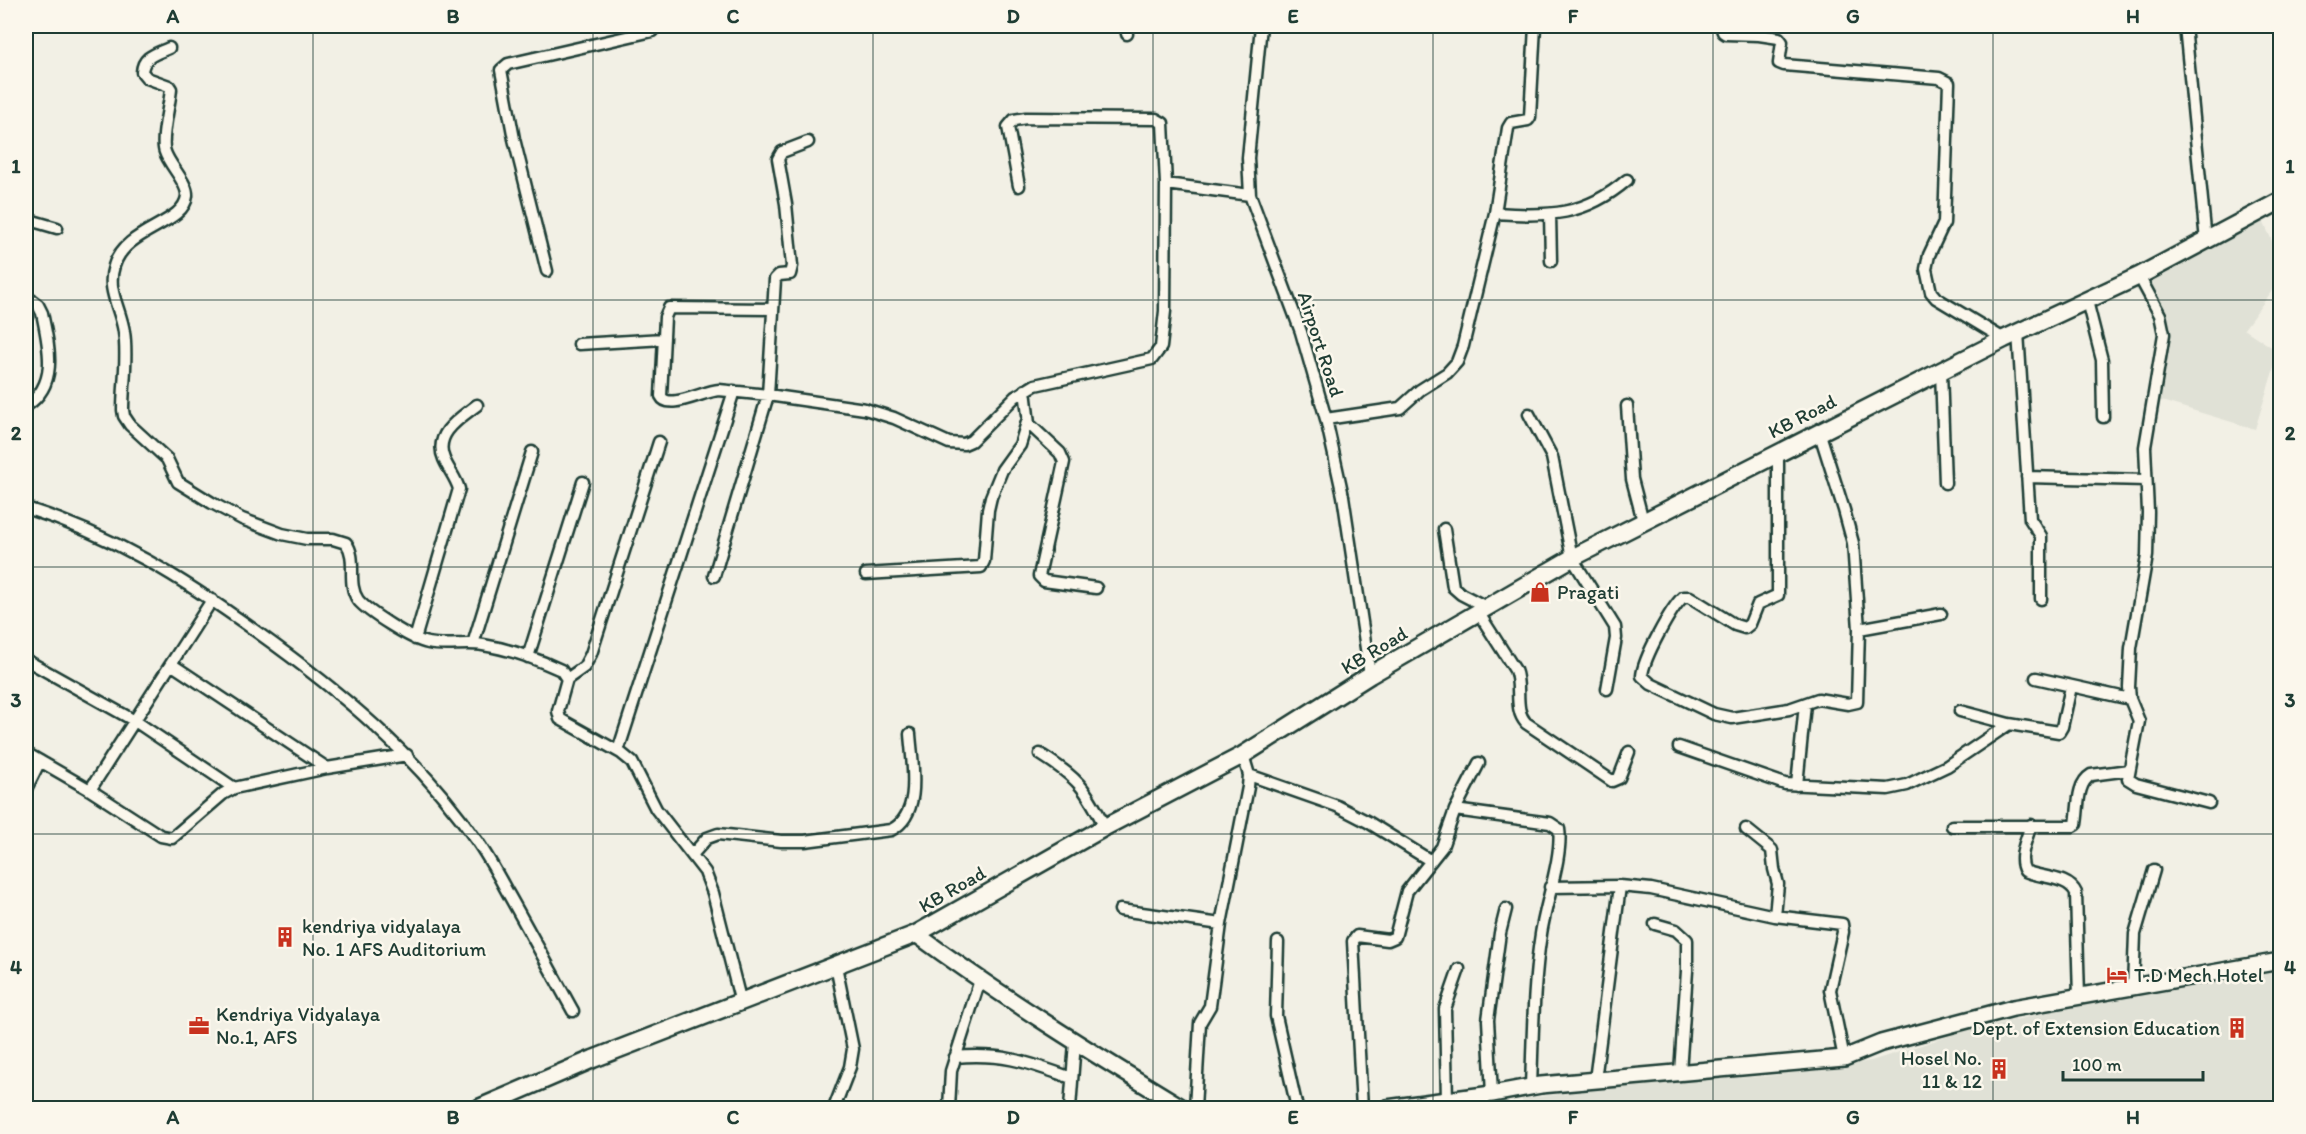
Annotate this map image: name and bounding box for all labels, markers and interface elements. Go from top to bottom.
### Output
text: A [166,4,180,28]
text: B [447,4,460,28]
text: C [727,4,740,28]
text: D [1006,4,1020,28]
text: E [1287,4,1299,28]
text: F [1568,4,1579,28]
text: G [1846,4,1860,28]
text: H [2126,4,2140,28]
text: 1 [11,154,21,178]
text: 1 [2285,154,2295,178]
street label: Airport Road [1293,288,1349,400]
street label: KB Road [1764,389,1840,443]
text: 2 [11,421,22,445]
text: 2 [2285,421,2296,445]
shop icon: Pragati [1528,580,1552,604]
place label: Pragati [1557,580,1619,604]
street label: KB Road [1336,621,1412,679]
text: 3 [11,688,22,712]
text: 3 [2285,688,2296,712]
street label: KB Road [914,860,990,918]
place label: kendriya vidyalaya No. 1 AFS Auditorium [302,914,486,961]
building icon: kendriya vidyalaya No. 1 AFS Auditorium [273,925,297,949]
text: 4 [10,955,22,979]
text: 4 [2284,955,2296,979]
hotel icon: T.D Mech Hotel [2105,963,2129,987]
place label: T.D Mech Hotel [2134,963,2264,987]
place label: Kendriya Vidyalaya No.1, AFS [216,1002,381,1049]
office icon: Kendriya Vidyalaya No.1, AFS [187,1014,211,1038]
place label: Dept. of Extension Education [1972,1016,2220,1040]
building icon: Dept. of Extension Education [2225,1016,2249,1040]
scale bar [2063,1044,2202,1082]
place label: Hosel No. 11 & 12 [1901,1046,1982,1093]
text: 100 m [2072,1054,2122,1076]
building icon: Hosel No. 11 & 12 [1987,1057,2011,1081]
text: A [166,1105,180,1129]
text: B [447,1105,460,1129]
text: C [727,1105,740,1129]
text: D [1006,1105,1020,1129]
text: E [1287,1105,1299,1129]
text: F [1568,1105,1579,1129]
text: G [1846,1105,1860,1129]
text: H [2126,1105,2140,1129]

